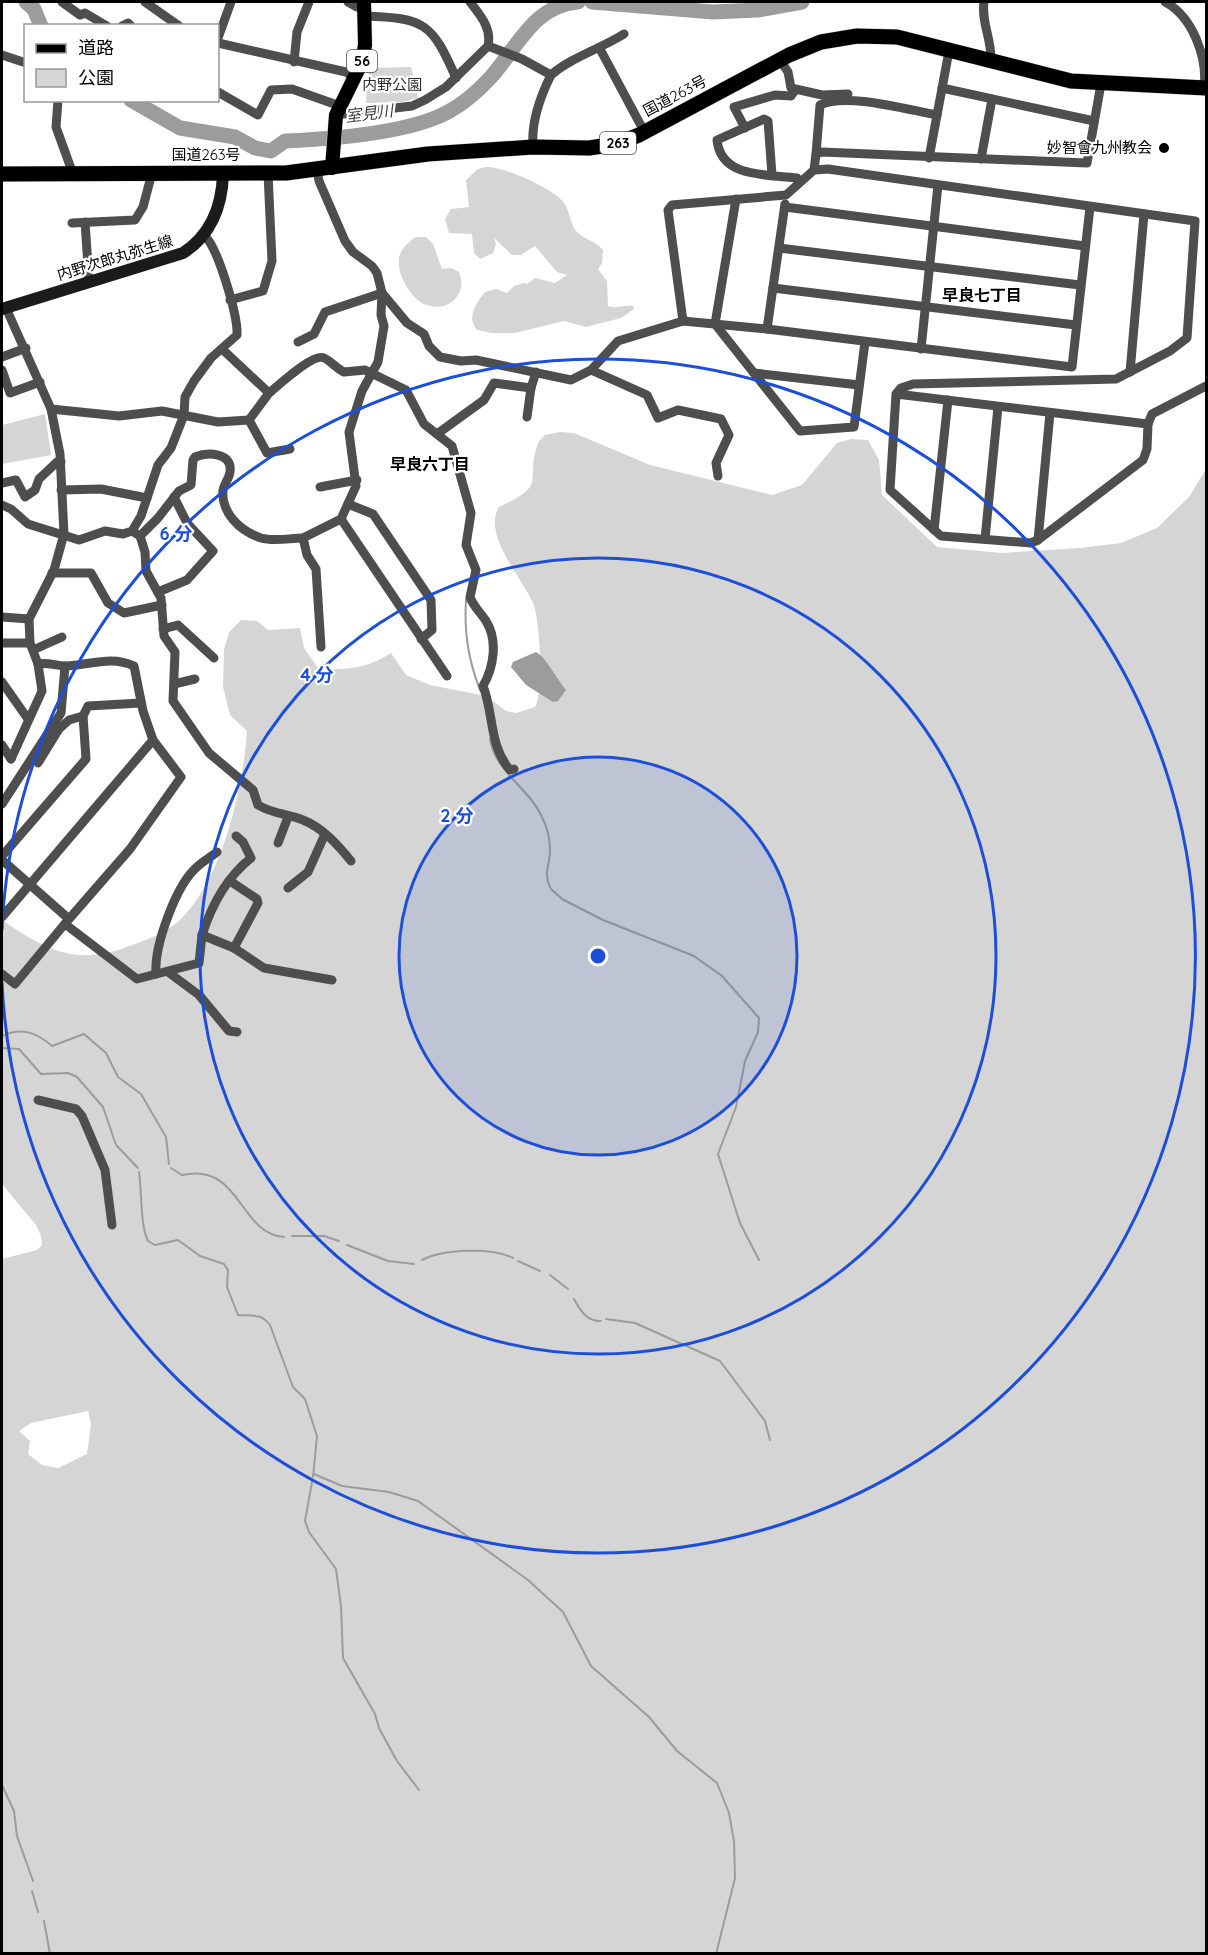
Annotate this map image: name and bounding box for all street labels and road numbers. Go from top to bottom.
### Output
road number: 56 [347,50,377,72]
street label: 国道263号 [640,71,710,120]
road number: 263 [600,132,636,154]
street label: 国道263号 [171,145,241,164]
street label: 内野次郎丸弥生線 [55,231,175,284]

